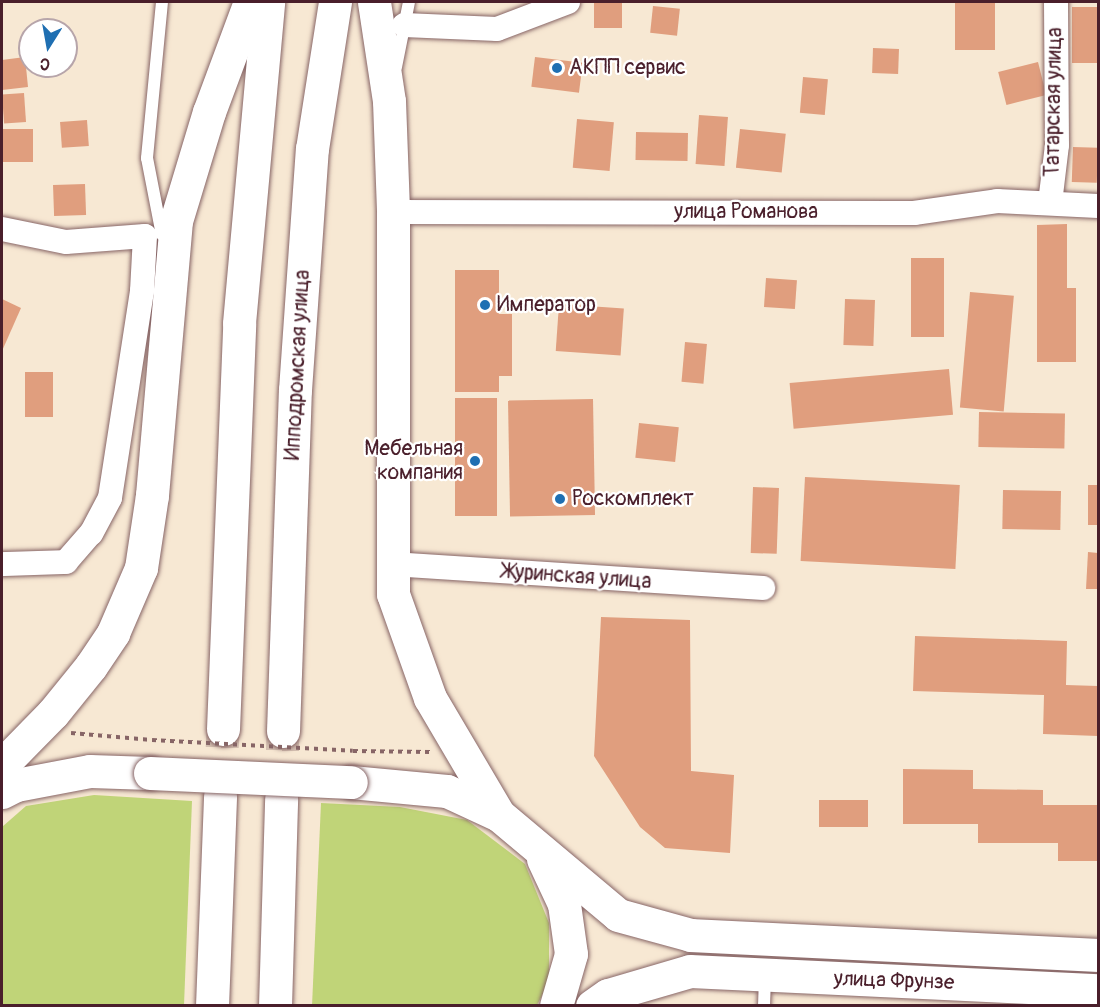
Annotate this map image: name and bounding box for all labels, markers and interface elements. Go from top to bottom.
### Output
north arrow [18,18,78,78]
street label: Татарская улица [1040,27,1068,177]
text: С [38,53,52,74]
place label: АКПП сервис [569,55,686,81]
marker: АКПП сервис [550,61,564,75]
street label: улица Романова [674,199,818,225]
street label: Ипподромская улица [280,269,316,461]
place label: Император [497,292,596,318]
marker: Император [478,298,492,312]
place label: Мебельная компания [364,436,463,486]
marker: Мебельная компания [468,454,482,468]
place label: Роскомплект [572,486,694,512]
marker: Роскомплект [553,492,567,506]
street label: Журинская улица [502,559,652,595]
street label: улица Фрунзе [833,966,955,996]

